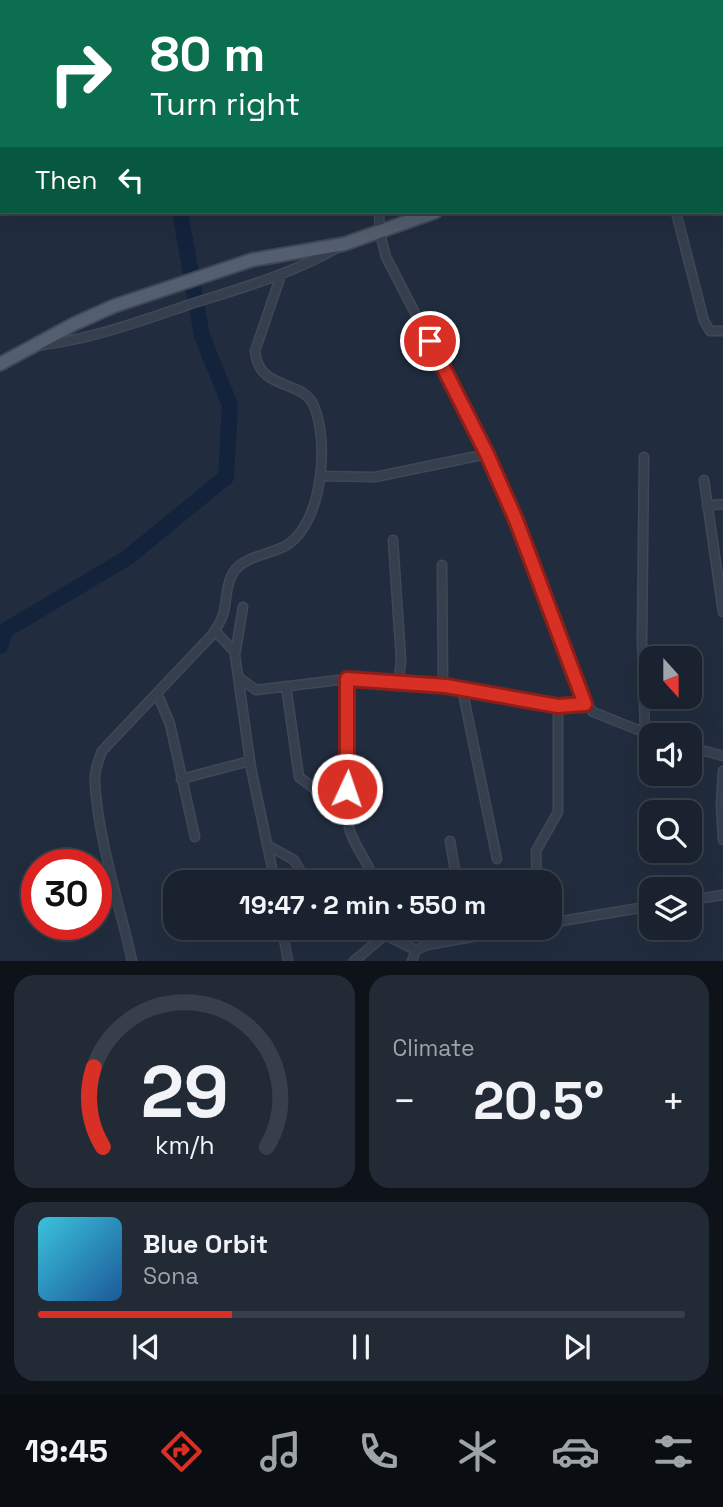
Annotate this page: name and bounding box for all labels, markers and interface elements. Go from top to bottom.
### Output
text: 80 m [150,23,265,85]
icon: right [35,28,126,119]
text: Turn right [150,84,300,124]
icon: left [112,161,150,199]
text: Then [35,163,98,197]
pin [400,311,460,371]
icon: arrive [411,322,449,360]
north arrow [639,646,702,709]
map controls [639,646,702,940]
button: sound [639,723,702,786]
position arrow [310,752,384,826]
button: search [639,800,702,863]
speed limit sign: 30 [21,849,112,940]
button: layers [639,877,702,940]
text: 19:47 · 2 min · 550 m [239,888,486,922]
text: Climate [393,1033,475,1063]
text: 29 [140,1046,228,1139]
text: 20.5° [473,1068,604,1134]
text: − [393,1077,416,1125]
text: + [661,1077,685,1125]
text: km/h [154,1129,214,1161]
text: Blue Orbit [143,1227,268,1261]
text: Sona [143,1261,199,1291]
icon: previous [127,1328,165,1366]
icon: pause [342,1328,380,1366]
icon: next [558,1328,596,1366]
icon: directions [157,1427,206,1476]
icon: music [256,1427,305,1476]
icon: phone [354,1427,403,1476]
icon: climate [453,1427,502,1476]
icon: car [551,1427,600,1476]
icon: filters [649,1427,698,1476]
text: 19:45 [25,1431,108,1471]

